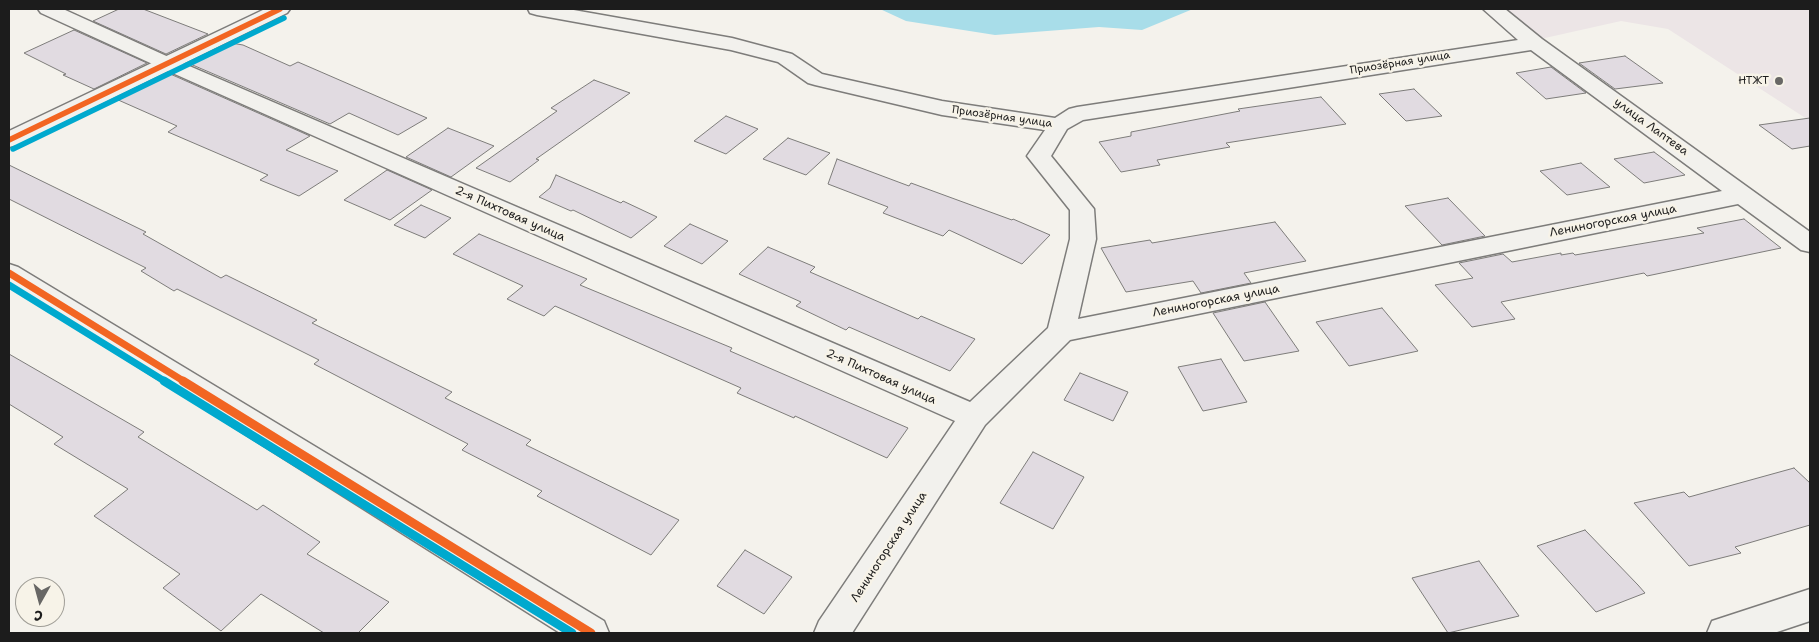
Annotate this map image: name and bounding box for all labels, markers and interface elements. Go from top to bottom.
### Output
street label: Приозёрная улица [1349,49,1451,77]
place label: НТЖТ [1738,74,1769,88]
marker: НТЖТ [1773,75,1785,87]
street label: улица Лаптева [1611,95,1691,159]
street label: Приозёрная улица [951,103,1053,131]
street label: 2-я Пихтовая улица [453,183,567,245]
street label: Лениногорская улица [1548,202,1678,240]
street label: Лениногорская улица [1151,282,1281,320]
street label: 2-я Пихтовая улица [824,346,938,408]
street label: Лениногорская улица [848,489,930,605]
north arrow [15,577,65,627]
text: С [33,606,44,625]

